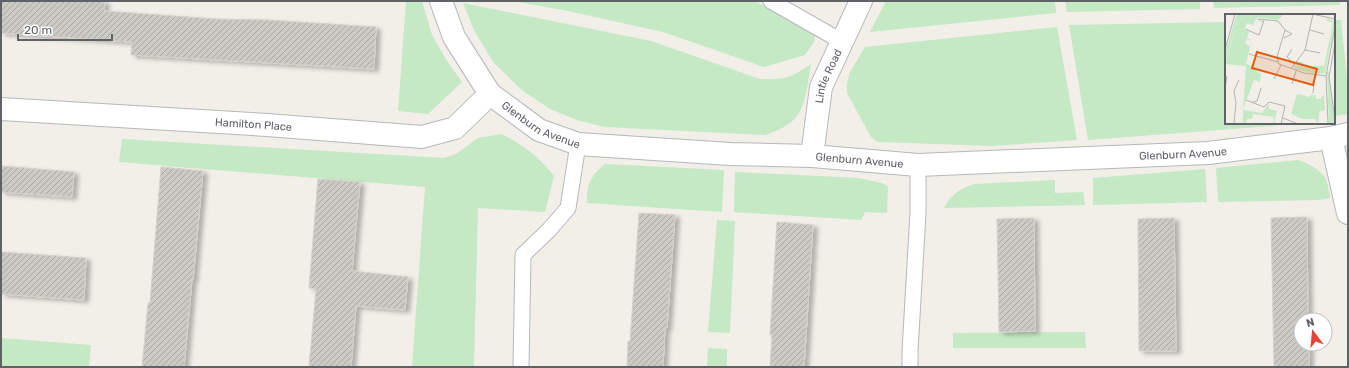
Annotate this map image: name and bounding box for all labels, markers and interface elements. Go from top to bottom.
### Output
inset map [1225,14,1335,124]
scale bar [18,16,112,42]
text: 20 m [24,23,52,37]
street label: Lintie Road [812,47,844,104]
street label: Glenburn Avenue [499,98,582,151]
street label: Hamilton Place [215,115,293,133]
street label: Glenburn Avenue [1139,144,1228,162]
street label: Glenburn Avenue [815,150,904,170]
north arrow [1293,312,1333,352]
text: N [1305,316,1316,330]

